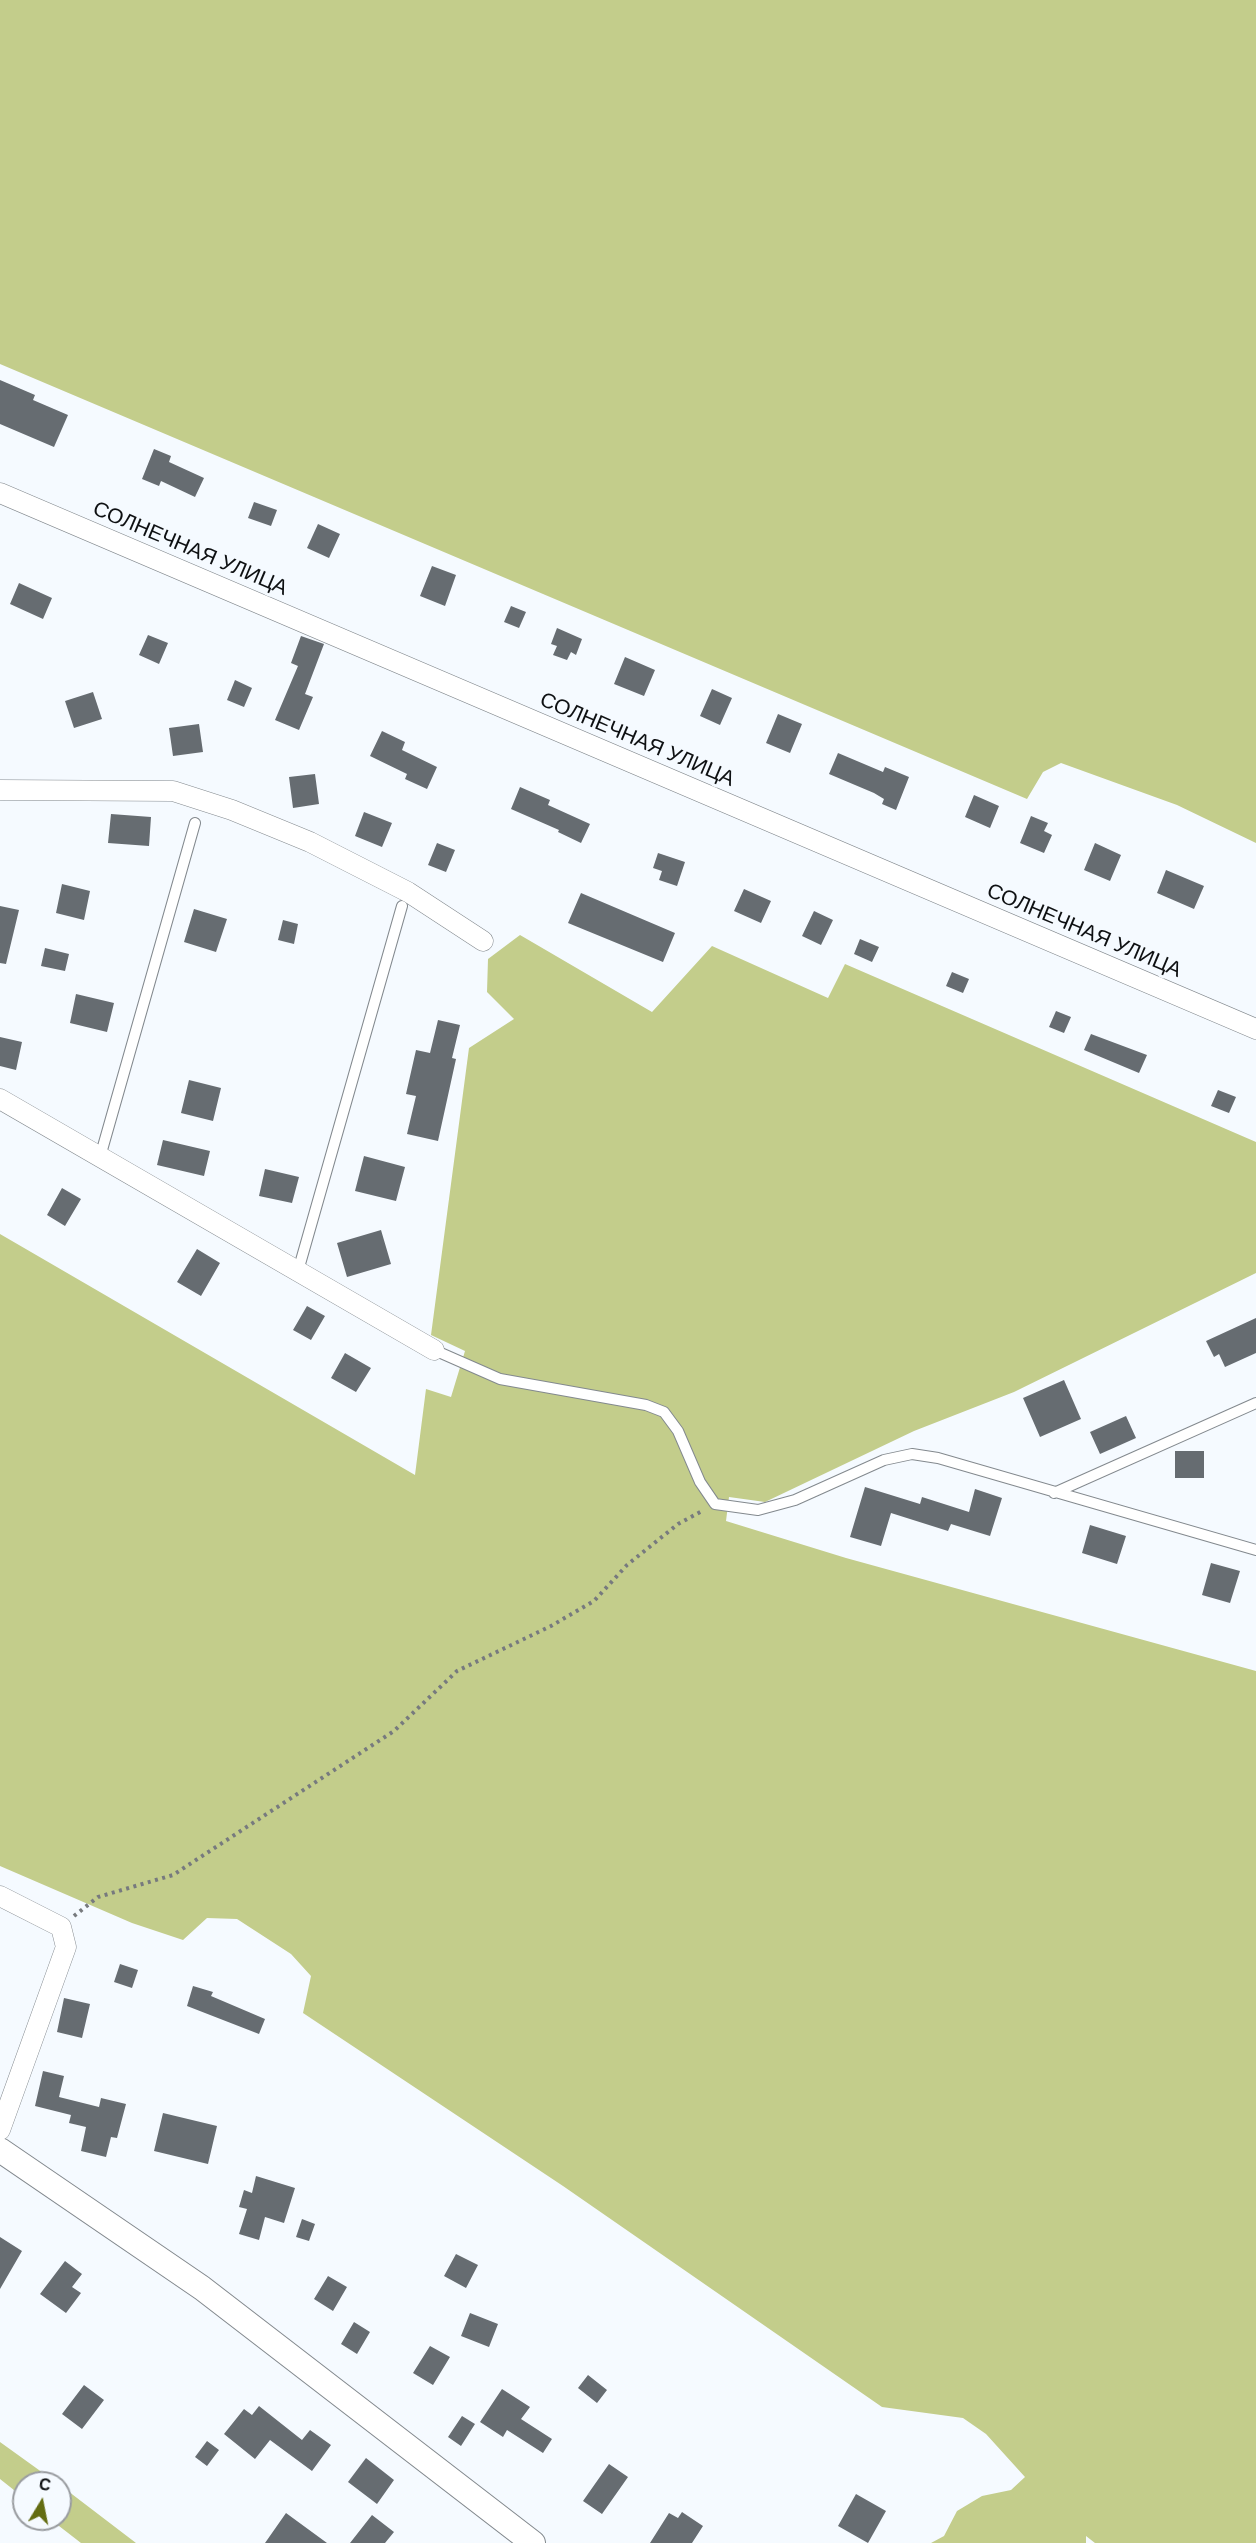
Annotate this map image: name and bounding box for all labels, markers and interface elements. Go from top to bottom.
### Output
street label: СОЛНЕЧНАЯ УЛИЦА [89,497,291,601]
street label: СОЛНЕЧНАЯ УЛИЦА [536,688,738,792]
street label: СОЛНЕЧНАЯ УЛИЦА [983,879,1185,983]
north arrow [12,2471,72,2531]
text: С [38,2475,52,2494]

